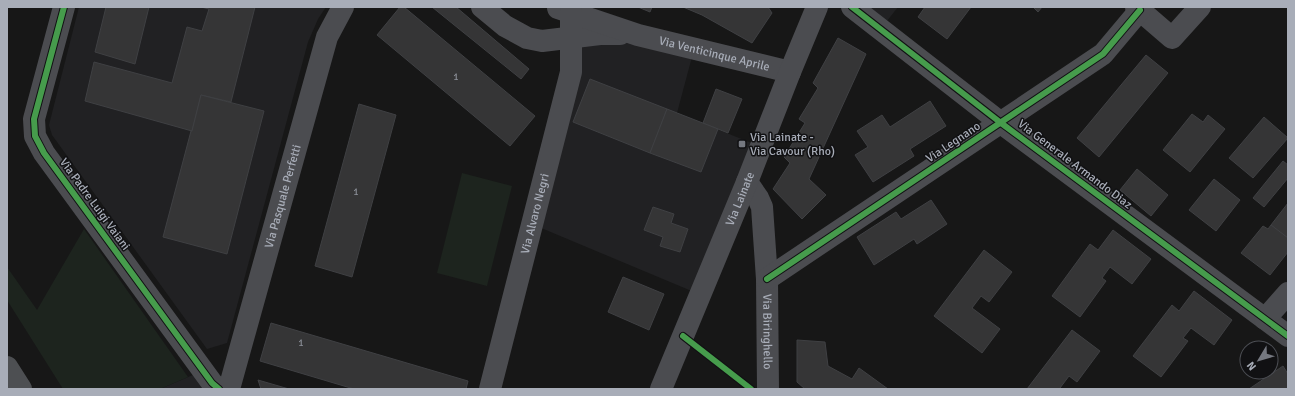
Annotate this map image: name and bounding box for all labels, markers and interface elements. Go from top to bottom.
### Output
street label: Via Venticinque Aprile [657,33,771,75]
house number: 1 [453,71,459,83]
street label: Via Generale Armando Diaz [1015,117,1135,212]
street label: Via Legnano [923,119,983,166]
place label: Via Lainate - Via Cavour (Rho) [750,130,835,159]
marker: Via Lainate - Via Cavour (Rho) [737,139,747,149]
street label: Via Pasquale Perfetti [262,143,305,250]
street label: Via Padre Luigi Vaiani [56,155,133,253]
street label: Via Lainate [723,170,758,228]
street label: Via Alvaro Negri [518,172,553,256]
house number: 1 [353,186,359,198]
street label: Via Biringhello [759,294,775,370]
house number: 1 [298,337,304,349]
north arrow [1239,340,1279,380]
text: N [1244,359,1259,373]

